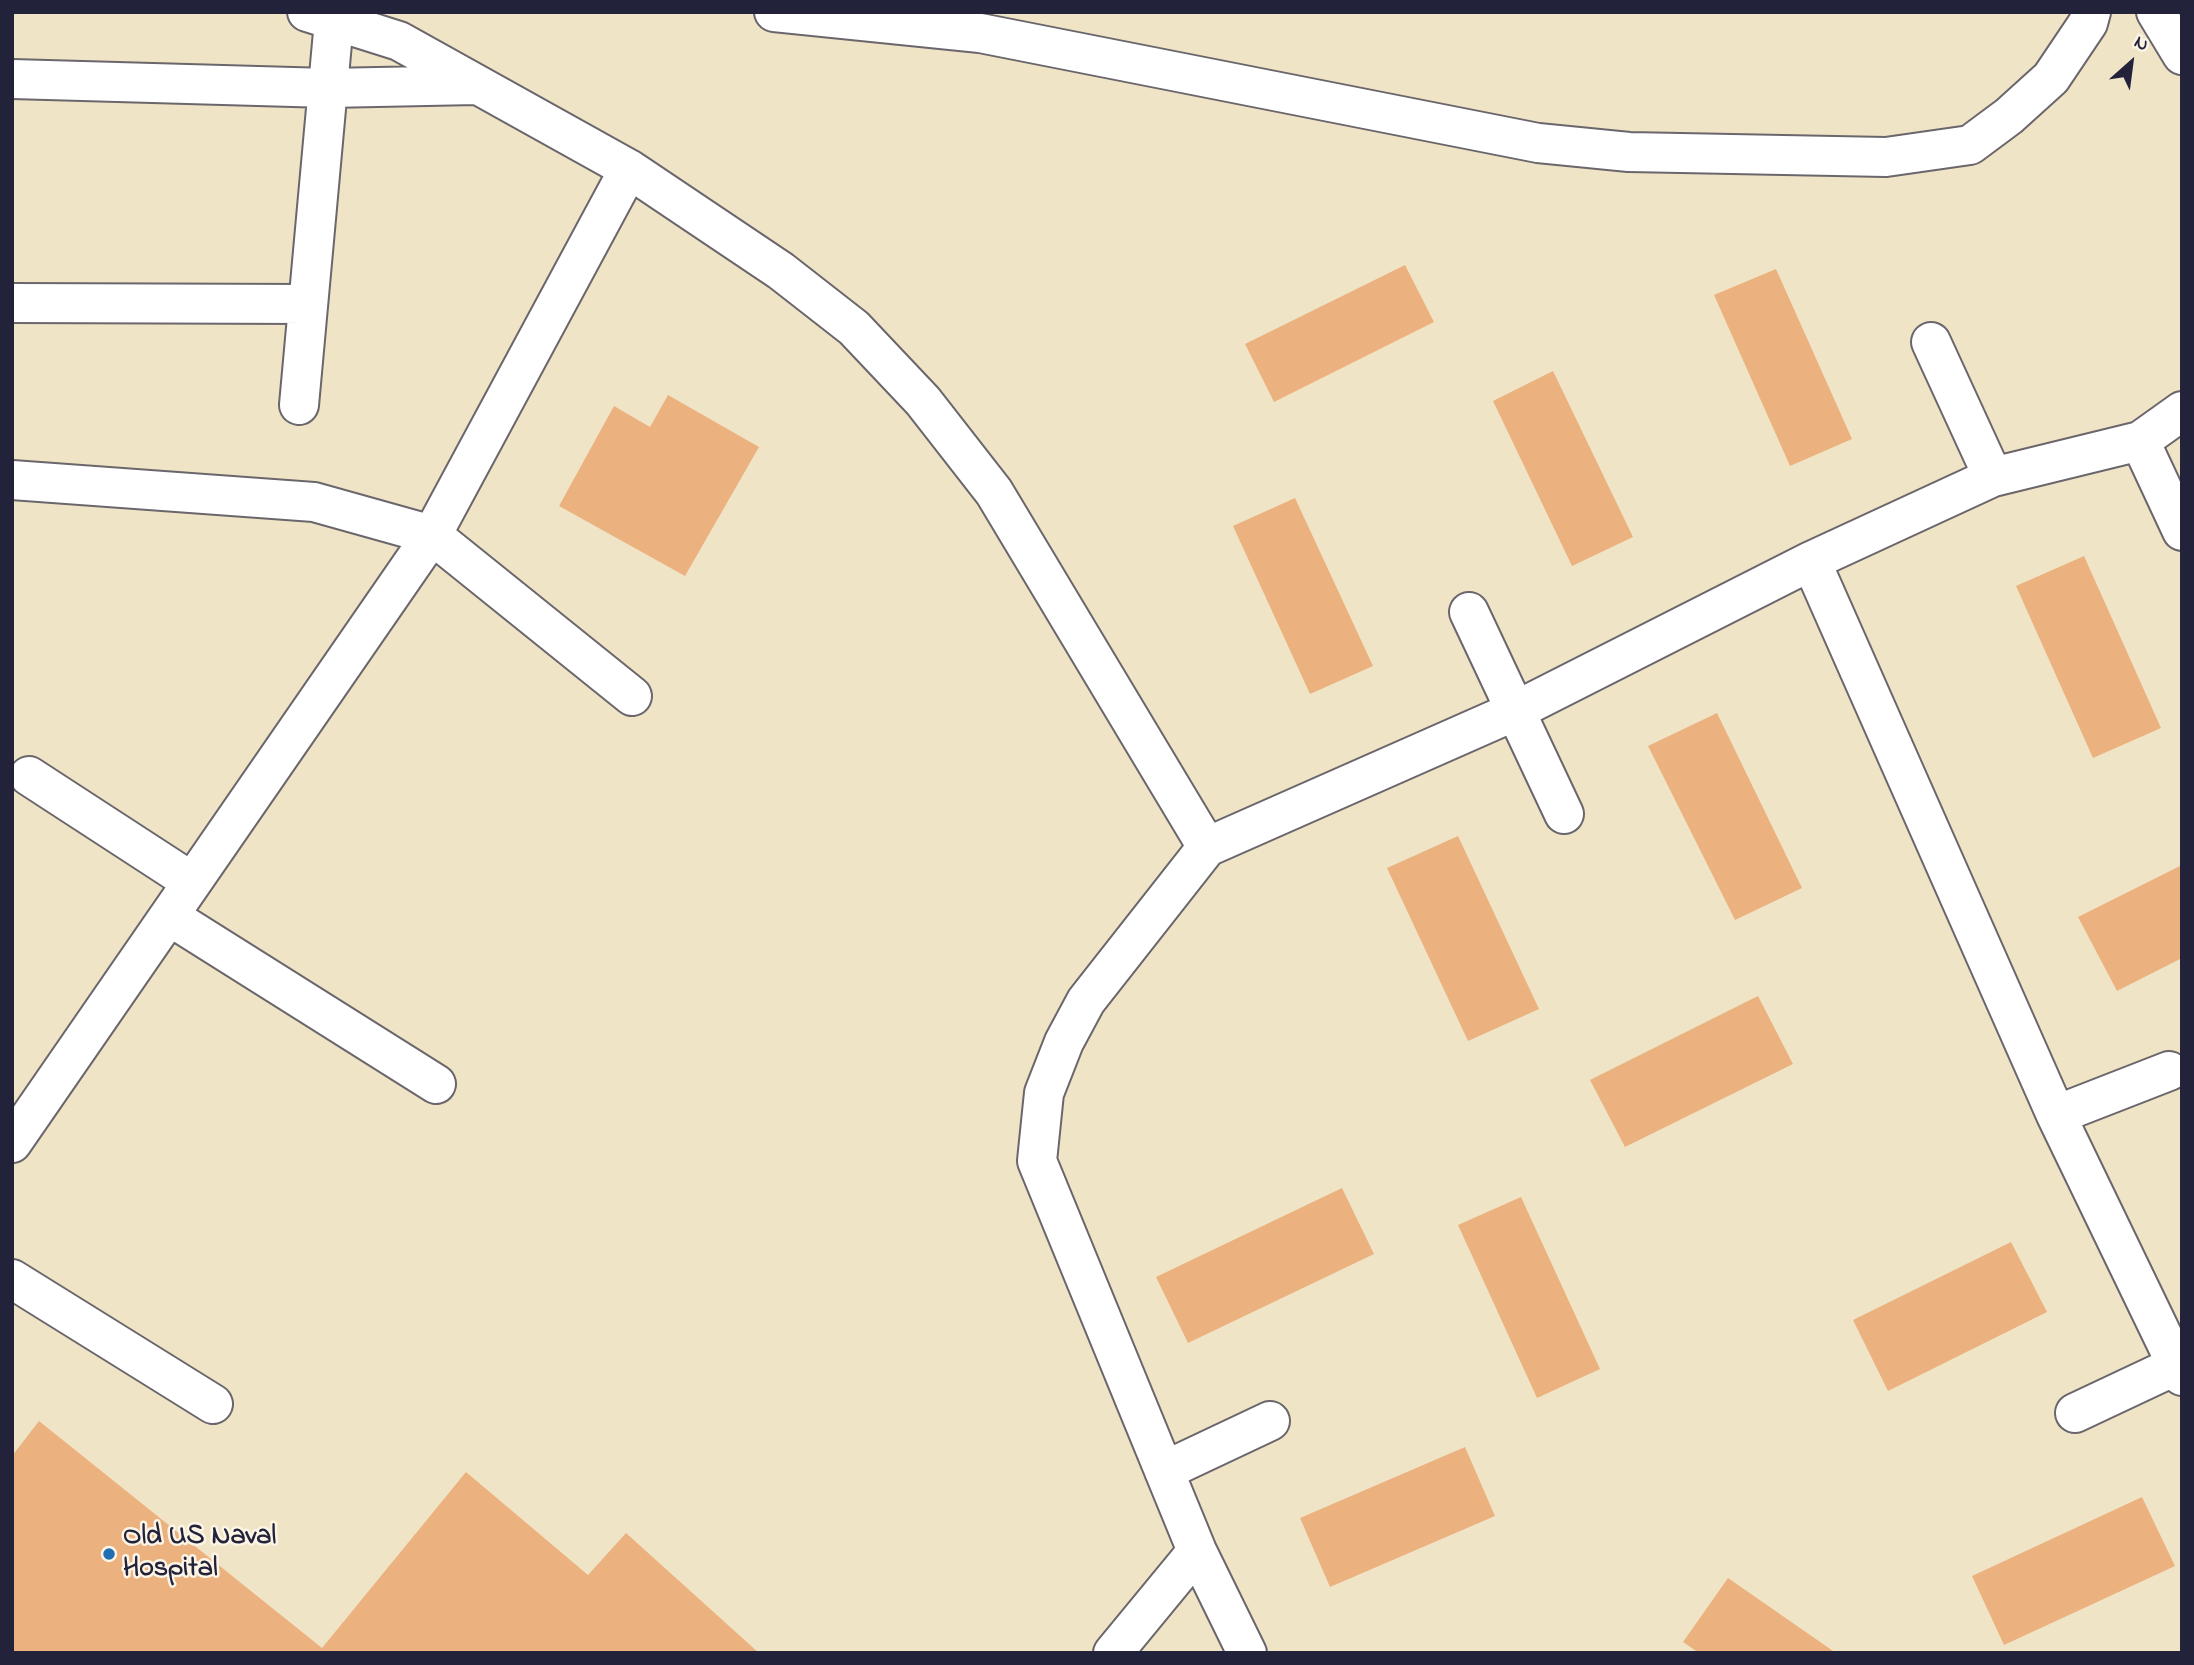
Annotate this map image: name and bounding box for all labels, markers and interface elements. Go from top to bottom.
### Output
north arrow [2096,28,2166,98]
text: N [2129,29,2153,59]
place label: Old US Naval Hospital [123,1521,276,1587]
marker: Old US Naval Hospital [101,1546,117,1562]

